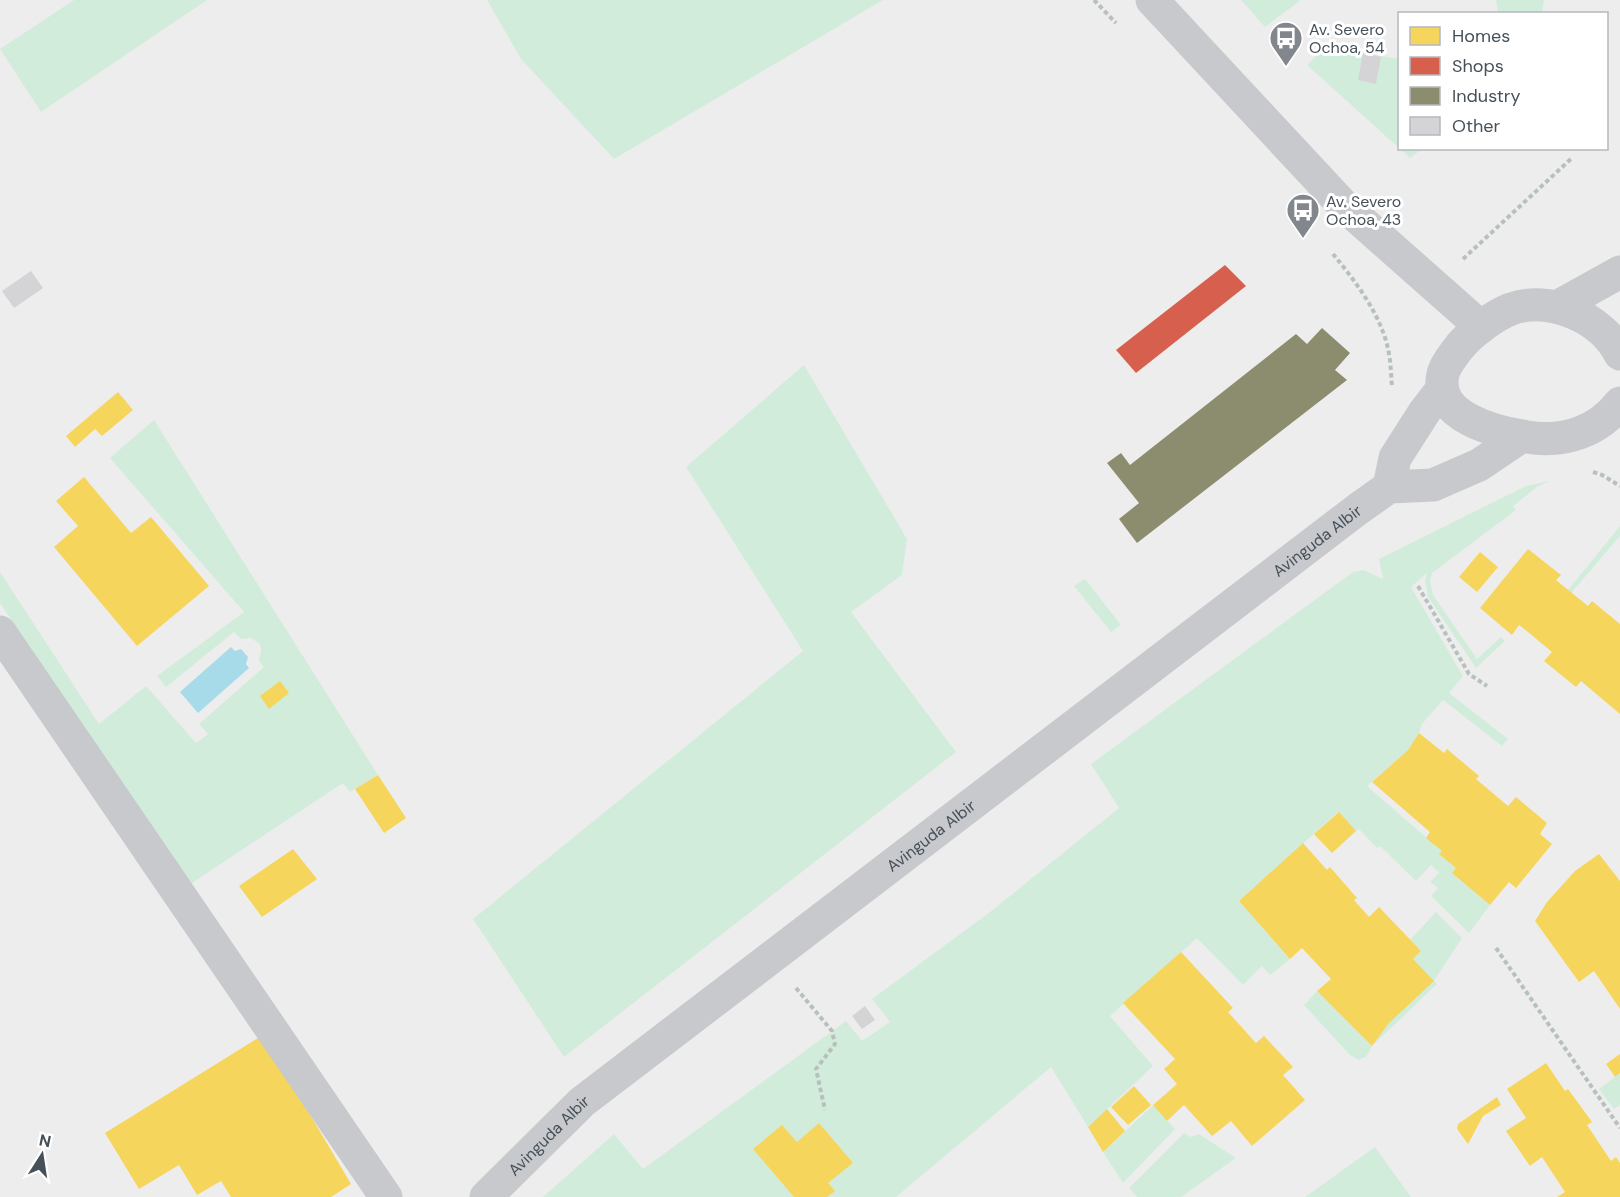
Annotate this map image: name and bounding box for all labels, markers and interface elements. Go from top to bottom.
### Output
legend [1398,12,1608,150]
place label: Av. Severo Ochoa, 54 [1309,19,1385,58]
bus stop icon: Av. Severo Ochoa, 54 [1268,20,1304,67]
text: Homes [1452,24,1510,48]
text: Shops [1452,54,1504,78]
text: Industry [1452,84,1521,108]
text: Other [1452,114,1501,138]
place label: Av. Severo Ochoa, 43 [1326,191,1401,230]
bus stop icon: Av. Severo Ochoa, 43 [1285,192,1321,239]
street label: Avinguda Albir [1269,500,1366,581]
street label: Avinguda Albir [882,795,980,877]
street label: Avinguda Albir [504,1090,594,1180]
north arrow [12,1125,72,1185]
text: N [37,1129,53,1152]

